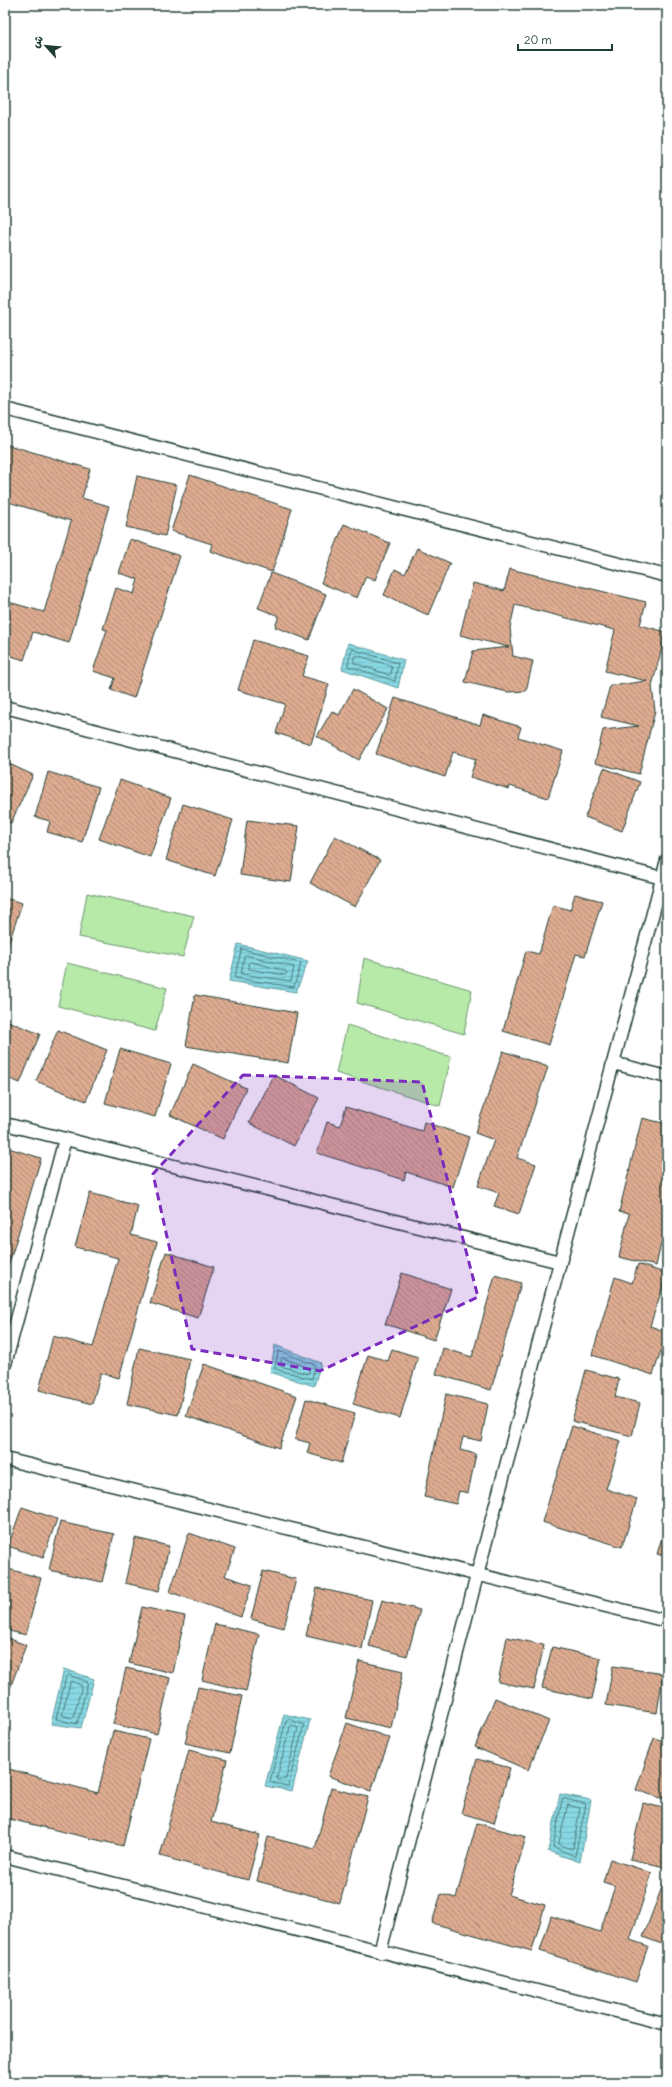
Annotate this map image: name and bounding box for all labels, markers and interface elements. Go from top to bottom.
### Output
north arrow [26,26,66,66]
scale bar [518,26,612,52]
text: 20 m [524,32,552,47]
text: ش [28,33,46,50]

